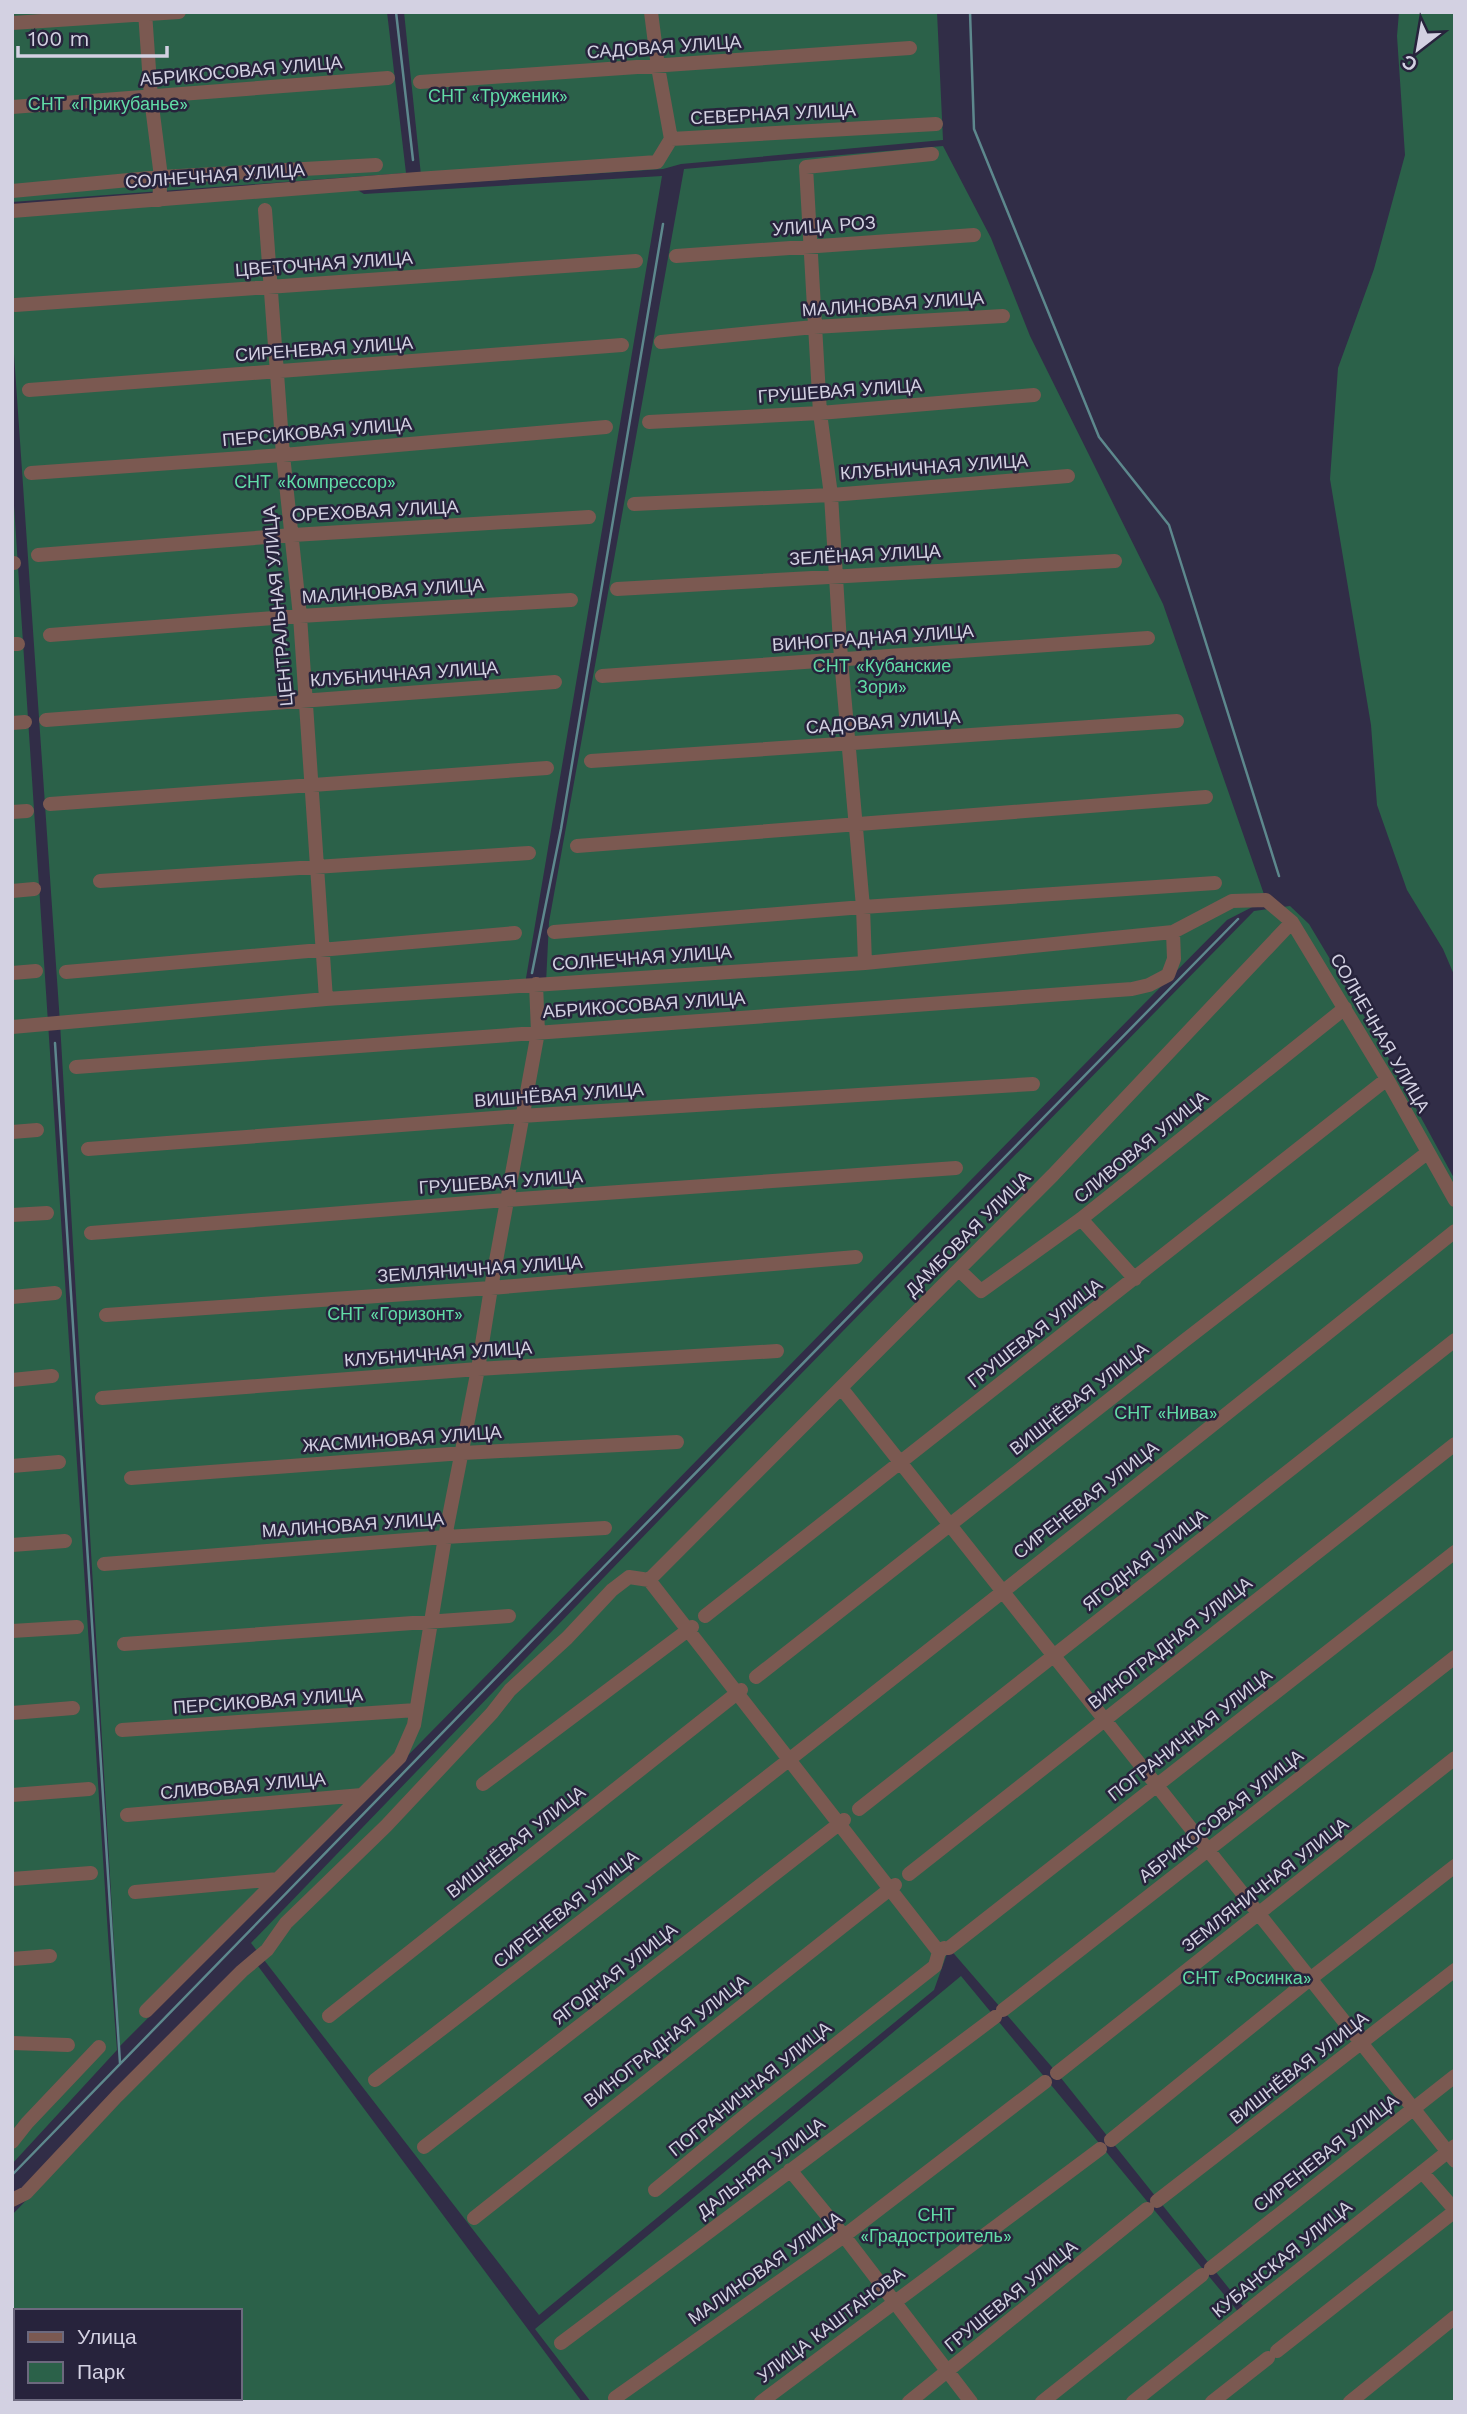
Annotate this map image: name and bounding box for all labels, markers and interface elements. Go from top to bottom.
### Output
scale bar [18,14,166,58]
north arrow [1383,14,1453,84]
text: 100 m [28,26,90,51]
street label: САДОВАЯ УЛИЦА [586,31,742,62]
text: С [1397,50,1421,77]
street label: АБРИКОСОВАЯ УЛИЦА [139,51,343,90]
park label: СНТ «Труженик» [428,85,568,106]
park label: СНТ «Прикубанье» [28,93,188,114]
street label: СЕВЕРНАЯ УЛИЦА [689,99,856,128]
street label: СОЛНЕЧНАЯ УЛИЦА [124,159,306,192]
street label: УЛИЦА РОЗ [772,211,876,240]
street label: ЦВЕТОЧНАЯ УЛИЦА [234,247,414,280]
street label: МАЛИНОВАЯ УЛИЦА [801,287,985,320]
street label: СИРЕНЕВАЯ УЛИЦА [234,332,414,365]
street label: ГРУШЕВАЯ УЛИЦА [757,374,923,407]
street label: ПЕРСИКОВАЯ УЛИЦА [221,413,413,450]
street label: КЛУБНИЧНАЯ УЛИЦА [839,449,1029,484]
park label: СНТ «Компрессор» [234,471,396,492]
street label: ОРЕХОВАЯ УЛИЦА [291,496,459,525]
street label: ЦЕНТРАЛЬНАЯ УЛИЦА [258,505,297,707]
street label: ЗЕЛЁНАЯ УЛИЦА [789,540,941,569]
street label: МАЛИНОВАЯ УЛИЦА [301,574,485,607]
street label: ВИНОГРАДНАЯ УЛИЦА [771,620,975,655]
park label: СНТ «Кубанские Зори» [813,655,951,697]
street label: КЛУБНИЧНАЯ УЛИЦА [309,656,499,691]
street label: САДОВАЯ УЛИЦА [805,706,961,737]
street label: СОЛНЕЧНАЯ УЛИЦА [551,941,733,974]
street label: СОЛНЕЧНАЯ УЛИЦА [1326,949,1435,1116]
street label: АБРИКОСОВАЯ УЛИЦА [542,987,746,1022]
street label: ВИШНЁВАЯ УЛИЦА [473,1078,644,1111]
street label: СЛИВОВАЯ УЛИЦА [1070,1086,1212,1207]
street label: ГРУШЕВАЯ УЛИЦА [418,1165,584,1198]
street label: ДАМБОВАЯ УЛИЦА [901,1167,1035,1301]
street label: ЗЕМЛЯНИЧНАЯ УЛИЦА [377,1251,583,1286]
street label: ГРУШЕВАЯ УЛИЦА [963,1274,1106,1392]
park label: СНТ «Горизонт» [327,1303,463,1324]
street label: КЛУБНИЧНАЯ УЛИЦА [343,1336,533,1371]
street label: ВИШНЁВАЯ УЛИЦА [1005,1338,1152,1459]
park label: СНТ «Нива» [1114,1402,1218,1423]
street label: ЖАСМИНОВАЯ УЛИЦА [302,1421,502,1456]
street label: СИРЕНЕВАЯ УЛИЦА [1009,1436,1162,1563]
street label: ЯГОДНАЯ УЛИЦА [1078,1504,1211,1615]
street label: МАЛИНОВАЯ УЛИЦА [261,1508,445,1541]
street label: ВИНОГРАДНАЯ УЛИЦА [1084,1572,1256,1713]
street label: ПОГРАНИЧНАЯ УЛИЦА [1103,1664,1276,1805]
street label: ПЕРСИКОВАЯ УЛИЦА [172,1683,364,1718]
street label: АБРИКОСОВАЯ УЛИЦА [1134,1745,1307,1886]
street label: СЛИВОВАЯ УЛИЦА [159,1768,327,1803]
street label: ВИШНЁВАЯ УЛИЦА [442,1781,589,1902]
street label: ЗЕМЛЯНИЧНАЯ УЛИЦА [1177,1813,1352,1956]
street label: СИРЕНЕВАЯ УЛИЦА [489,1845,642,1972]
street label: ЯГОДНАЯ УЛИЦА [548,1918,681,2029]
park label: СНТ «Росинка» [1182,1967,1312,1988]
street label: ВИНОГРАДНАЯ УЛИЦА [580,1970,752,2111]
street label: ВИШНЁВАЯ УЛИЦА [1225,2007,1372,2128]
street label: ПОГРАНИЧНАЯ УЛИЦА [664,2017,835,2160]
street label: СИРЕНЕВАЯ УЛИЦА [1249,2089,1402,2216]
street label: ДАЛЬНЯЯ УЛИЦА [693,2113,829,2222]
street label: КУБАНСКАЯ УЛИЦА [1207,2196,1356,2322]
park label: СНТ «Градостроитель» [860,2204,1012,2246]
street label: МАЛИНОВАЯ УЛИЦА [684,2207,846,2329]
street label: ГРУШЕВАЯ УЛИЦА [940,2236,1081,2356]
street label: УЛИЦА КАШТАНОВА [753,2262,908,2387]
legend [14,2309,242,2400]
text: Улица [77,2324,137,2349]
text: Парк [77,2359,125,2384]

